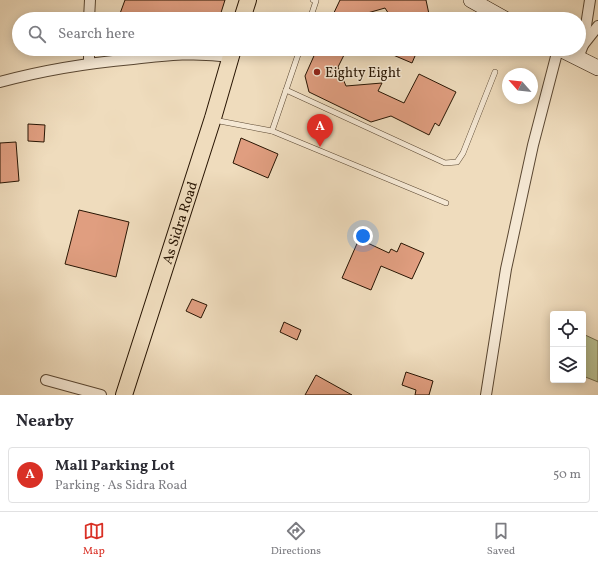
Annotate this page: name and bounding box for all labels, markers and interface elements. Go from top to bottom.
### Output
search box [12,12,586,56]
icon: search [26,23,48,45]
text: Search here [58,24,135,45]
place label: Eighty Eight [325,64,401,83]
marker: Eighty Eight [312,67,322,77]
north arrow [502,68,538,104]
pin: A [307,114,333,147]
street label: As Sidra Road [159,179,203,267]
your location [353,226,373,246]
map controls [550,311,586,383]
button: locate [550,311,586,347]
button: layers [550,347,586,383]
text: Nearby [16,410,74,433]
text: Mall Parking Lot [55,456,175,477]
text: A [25,466,35,484]
text: 50 m [553,466,581,484]
text: Parking · As Sidra Road [55,477,187,495]
tab: Map [83,520,105,559]
tab: Directions [271,520,321,559]
tab: Saved [487,520,515,559]

